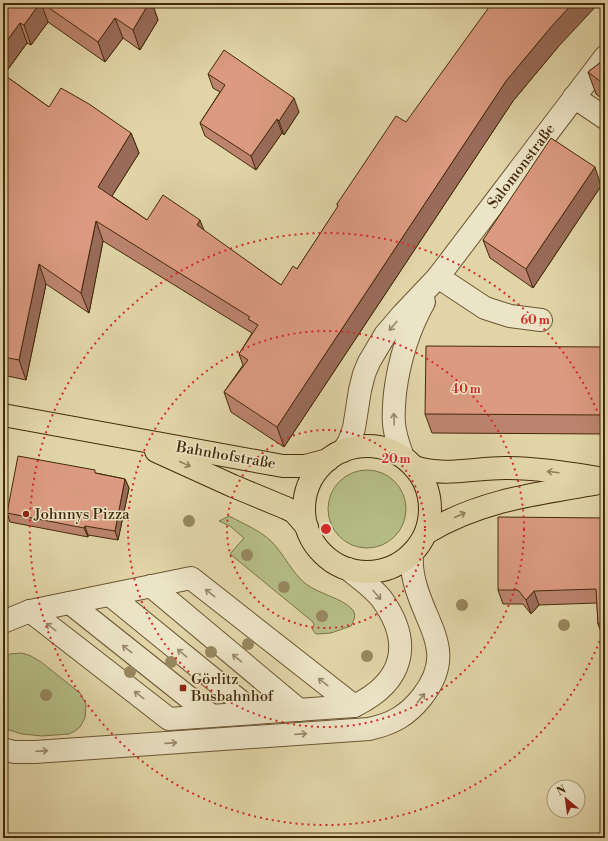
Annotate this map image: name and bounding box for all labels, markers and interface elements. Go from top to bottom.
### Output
street label: Salomonstraße [483,120,560,213]
text: 60 m [520,313,550,328]
one-way arrow [388,321,397,331]
text: 40 m [451,382,481,397]
one-way arrow [390,413,398,426]
street label: Bahnhofstraße [174,437,277,474]
text: 20 m [381,452,411,467]
one-way arrow [178,461,190,468]
one-way arrow [546,468,559,476]
place label: Johnnys Pizza [33,505,130,524]
marker: Johnnys Pizza [21,509,31,519]
one-way arrow [454,511,466,519]
centre of rings [319,522,333,536]
one-way arrow [204,588,215,597]
one-way arrow [373,590,382,600]
one-way arrow [45,622,56,631]
one-way arrow [121,644,132,653]
one-way arrow [176,649,187,658]
one-way arrow [231,654,242,662]
place label: Görlitz Busbahnhof [190,670,274,706]
one-way arrow [318,678,329,686]
marker: Görlitz Busbahnhof [178,683,188,693]
one-way arrow [133,691,144,700]
one-way arrow [416,693,425,704]
one-way arrow [294,730,307,737]
one-way arrow [164,739,177,746]
one-way arrow [35,748,48,755]
north arrow [546,779,586,819]
text: N [554,783,569,799]

